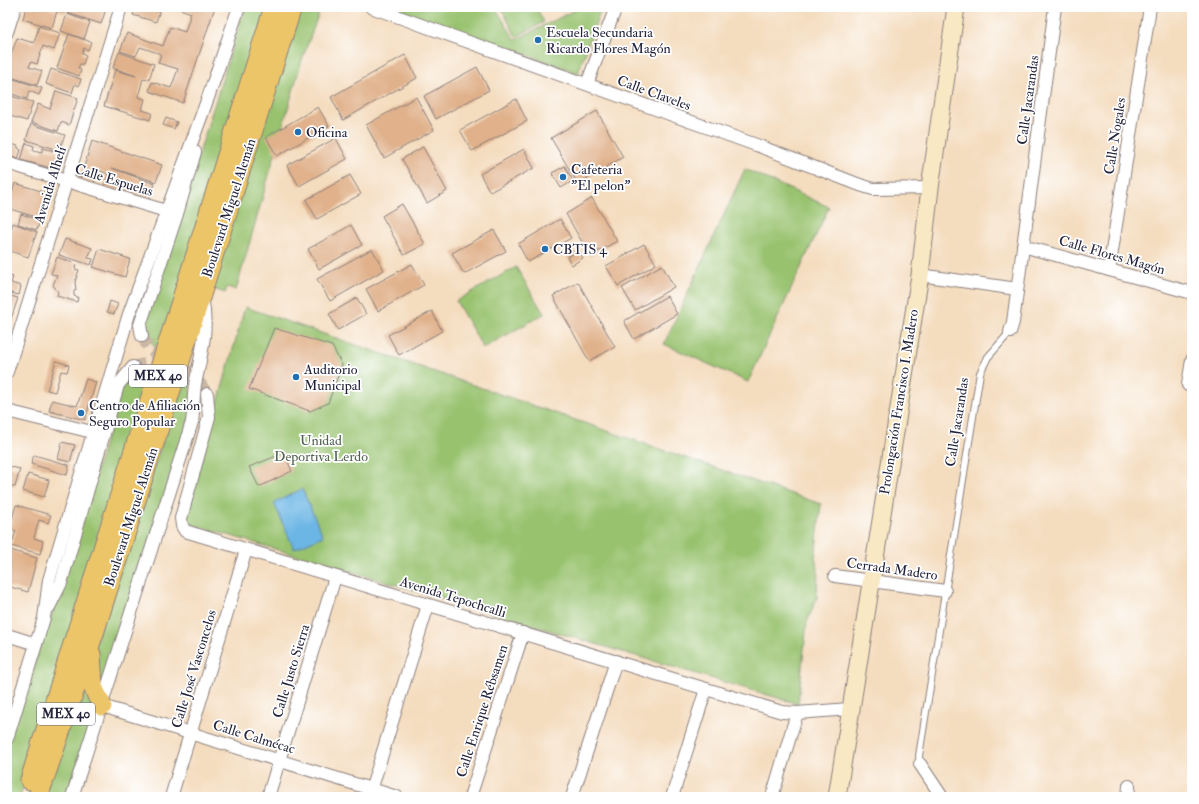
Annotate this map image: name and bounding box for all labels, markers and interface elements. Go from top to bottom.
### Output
place label: Escuela Secundaria Ricardo Flores Magón [546,24,671,57]
marker: Escuela Secundaria Ricardo Flores Magón [533,35,543,45]
street label: Calle Jacarandas [1013,54,1043,146]
street label: Calle Claveles [615,72,693,114]
street label: Calle Nogales [1101,96,1129,176]
place label: Oficina [306,124,348,141]
marker: Oficina [293,127,303,137]
street label: Boulevard Miguel Alemán [198,136,260,280]
street label: Avenida Alhelí [30,143,70,227]
street label: Calle Espuelas [72,160,155,201]
place label: Cafeteria "El pelon" [571,161,630,195]
marker: Cafeteria "El pelon" [558,172,568,182]
street label: Calle Flores Magón [1057,232,1167,278]
place label: CBTIS 4 [553,241,608,258]
marker: CBTIS 4 [540,244,550,254]
street label: Prolongación Francisco I. Madero [876,308,922,496]
place label: Auditorio Municipal [303,361,362,395]
road number: MEX 40 [129,365,187,387]
marker: Auditorio Municipal [291,372,301,382]
street label: Calle Jacarandas [942,376,972,468]
place label: Centro de Afiliación Seguro Popular [89,397,200,431]
marker: Centro de Afiliación Seguro Popular [76,408,86,418]
park label: Unidad Deportiva Lerdo [274,432,368,466]
street label: Boulevard Miguel Alemán [100,445,162,589]
street label: Cerrada Madero [845,554,939,584]
street label: Avenida Tepochcalli [396,572,509,622]
street label: Calle José Vasconcelos [168,608,220,730]
street label: Calle Justo Sierra [269,622,313,720]
street label: Calle Enrique Rébsamen [453,643,511,779]
road number: MEX 40 [37,703,95,725]
street label: Calle Calmécac [211,716,298,758]

